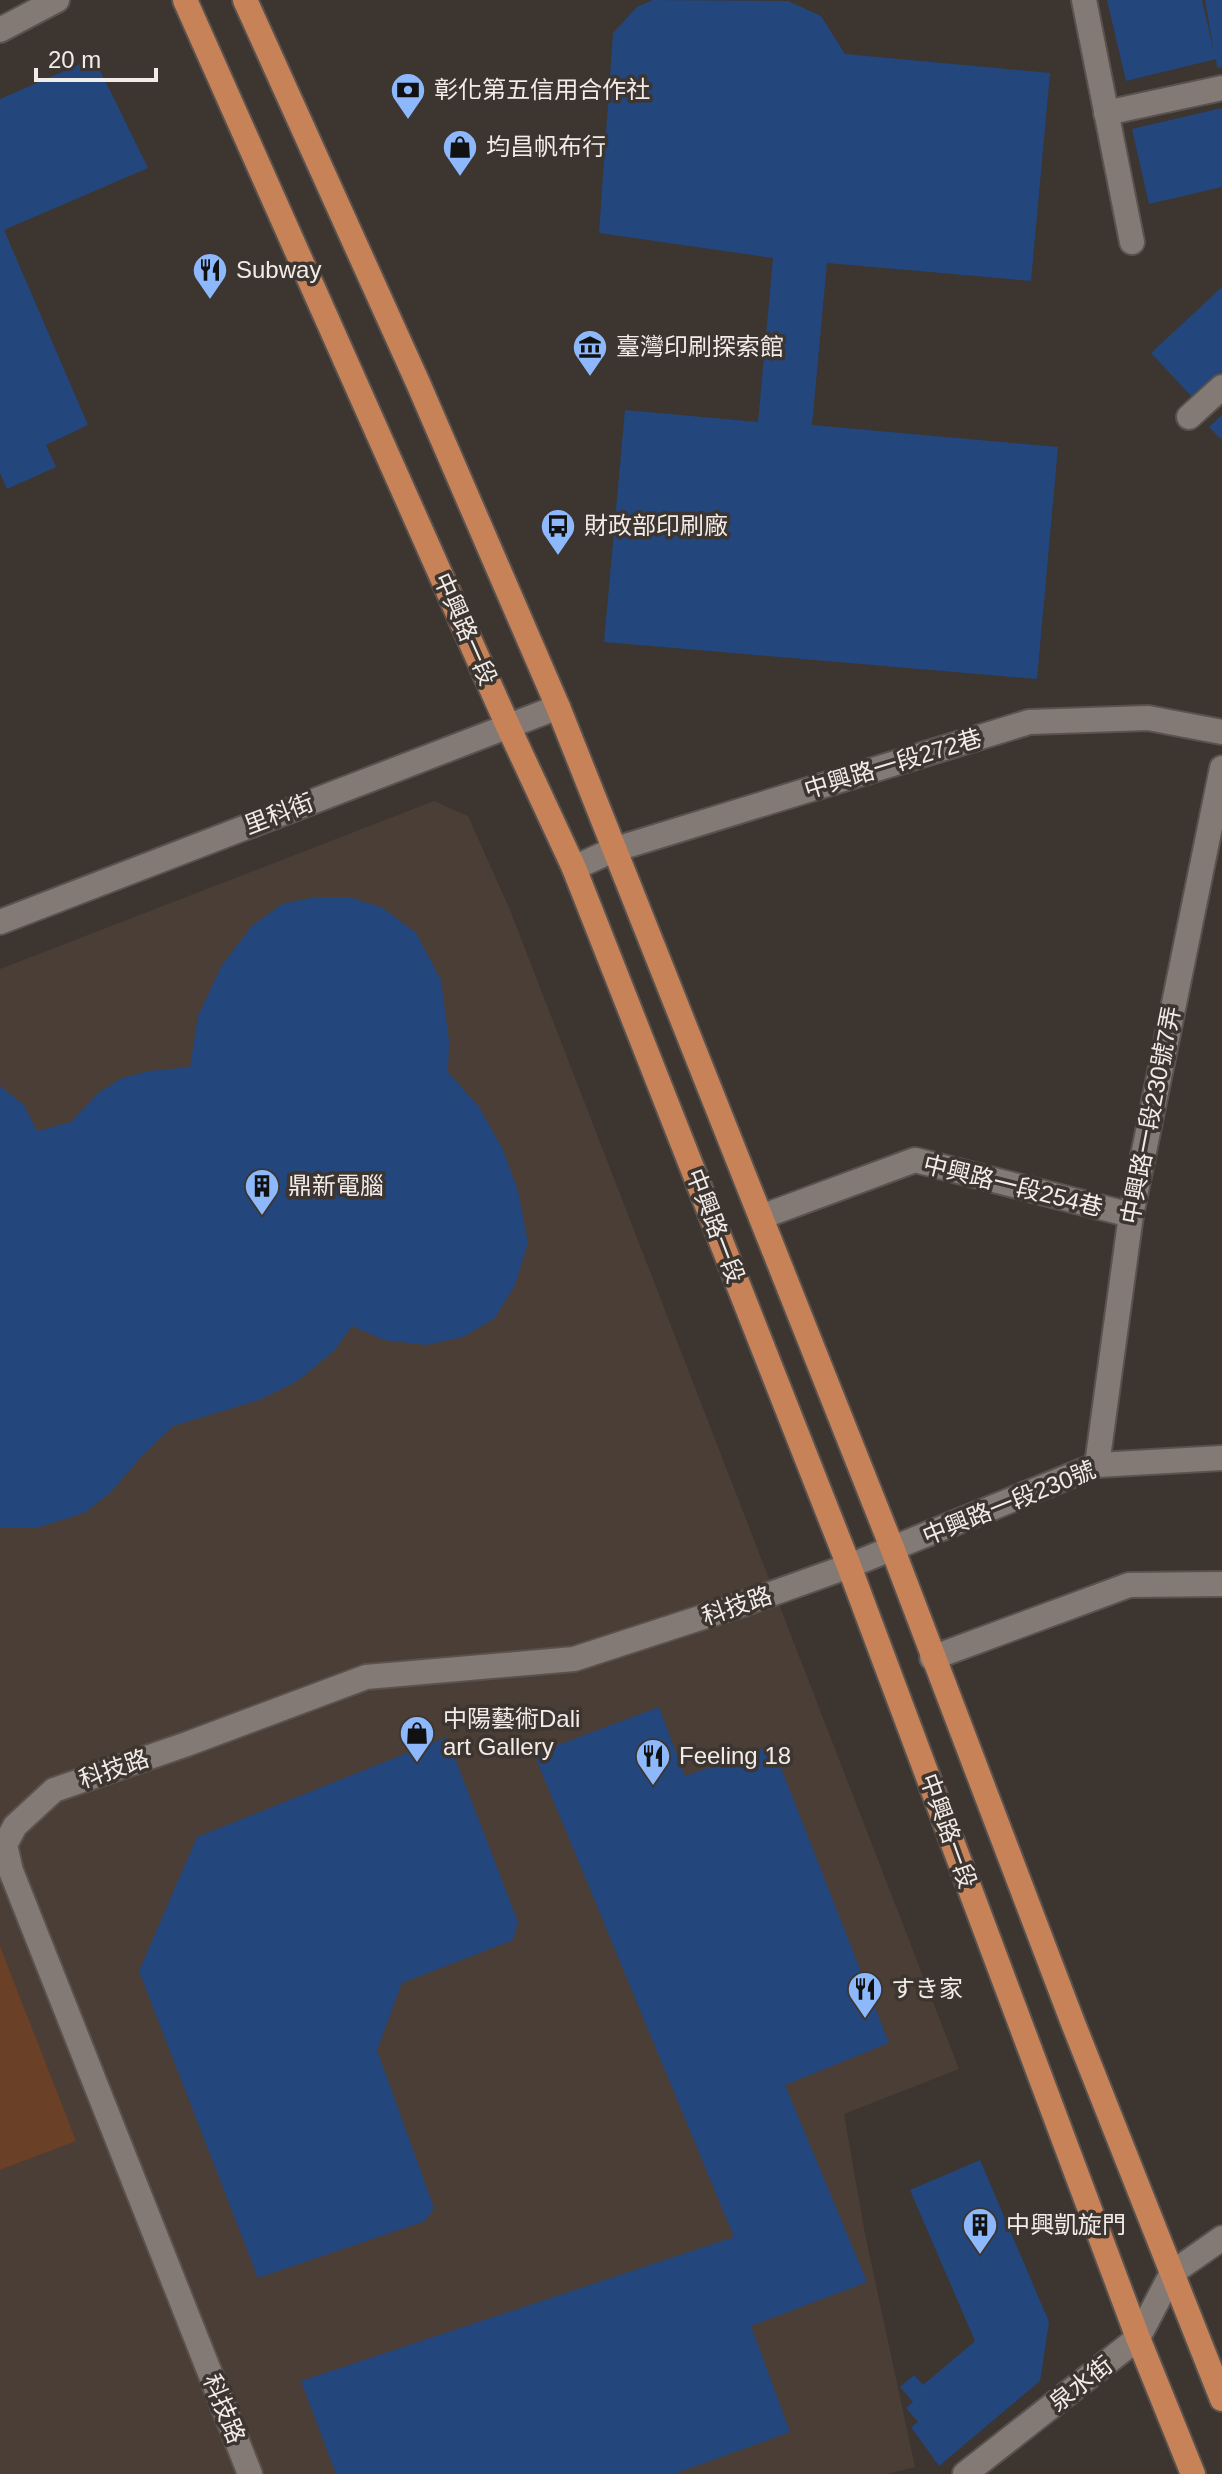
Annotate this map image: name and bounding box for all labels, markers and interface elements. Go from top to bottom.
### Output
scale bar [36,32,156,82]
text: 20 m [48,46,101,73]
bank icon: 彰化第五信用合作社 [389,71,427,121]
place label: 彰化第五信用合作社 [434,76,650,103]
shop icon: 均昌帆布行 [441,128,479,178]
place label: 均昌帆布行 [486,133,606,160]
restaurant icon: Subway [191,251,229,301]
place label: Subway [236,256,321,283]
museum icon: 臺灣印刷探索館 [571,328,609,378]
place label: 臺灣印刷探索館 [616,333,784,360]
bus stop icon: 財政部印刷廠 [539,507,577,557]
place label: 財政部印刷廠 [584,512,728,539]
street label: 中興路一段 [429,568,502,689]
street label: 中興路一段272巷 [801,724,985,803]
street label: 里科街 [240,788,317,839]
street label: 中興路一段230號7弄 [1116,1004,1185,1226]
street label: 中興路一段254巷 [921,1150,1106,1221]
street label: 中興路一段 [681,1165,750,1287]
building icon: 鼎新電腦 [243,1167,281,1217]
place label: 鼎新電腦 [288,1172,384,1199]
street label: 中興路一段230號 [918,1456,1099,1550]
street label: 科技路 [698,1581,775,1630]
place label: 中陽藝術Dali art Gallery [443,1705,580,1760]
shop icon: 中陽藝術Dali art Gallery [398,1714,436,1764]
restaurant icon: Feeling 18 [634,1737,672,1787]
place label: Feeling 18 [679,1742,791,1769]
street label: 科技路 [75,1744,152,1793]
street label: 中興路一段 [915,1770,982,1892]
restaurant icon: すき家 [846,1970,884,2020]
place label: すき家 [891,1975,963,2002]
building icon: 中興凱旋門 [961,2206,999,2256]
place label: 中興凱旋門 [1006,2211,1126,2238]
street label: 泉水街 [1044,2351,1117,2416]
street label: 科技路 [198,2370,250,2447]

